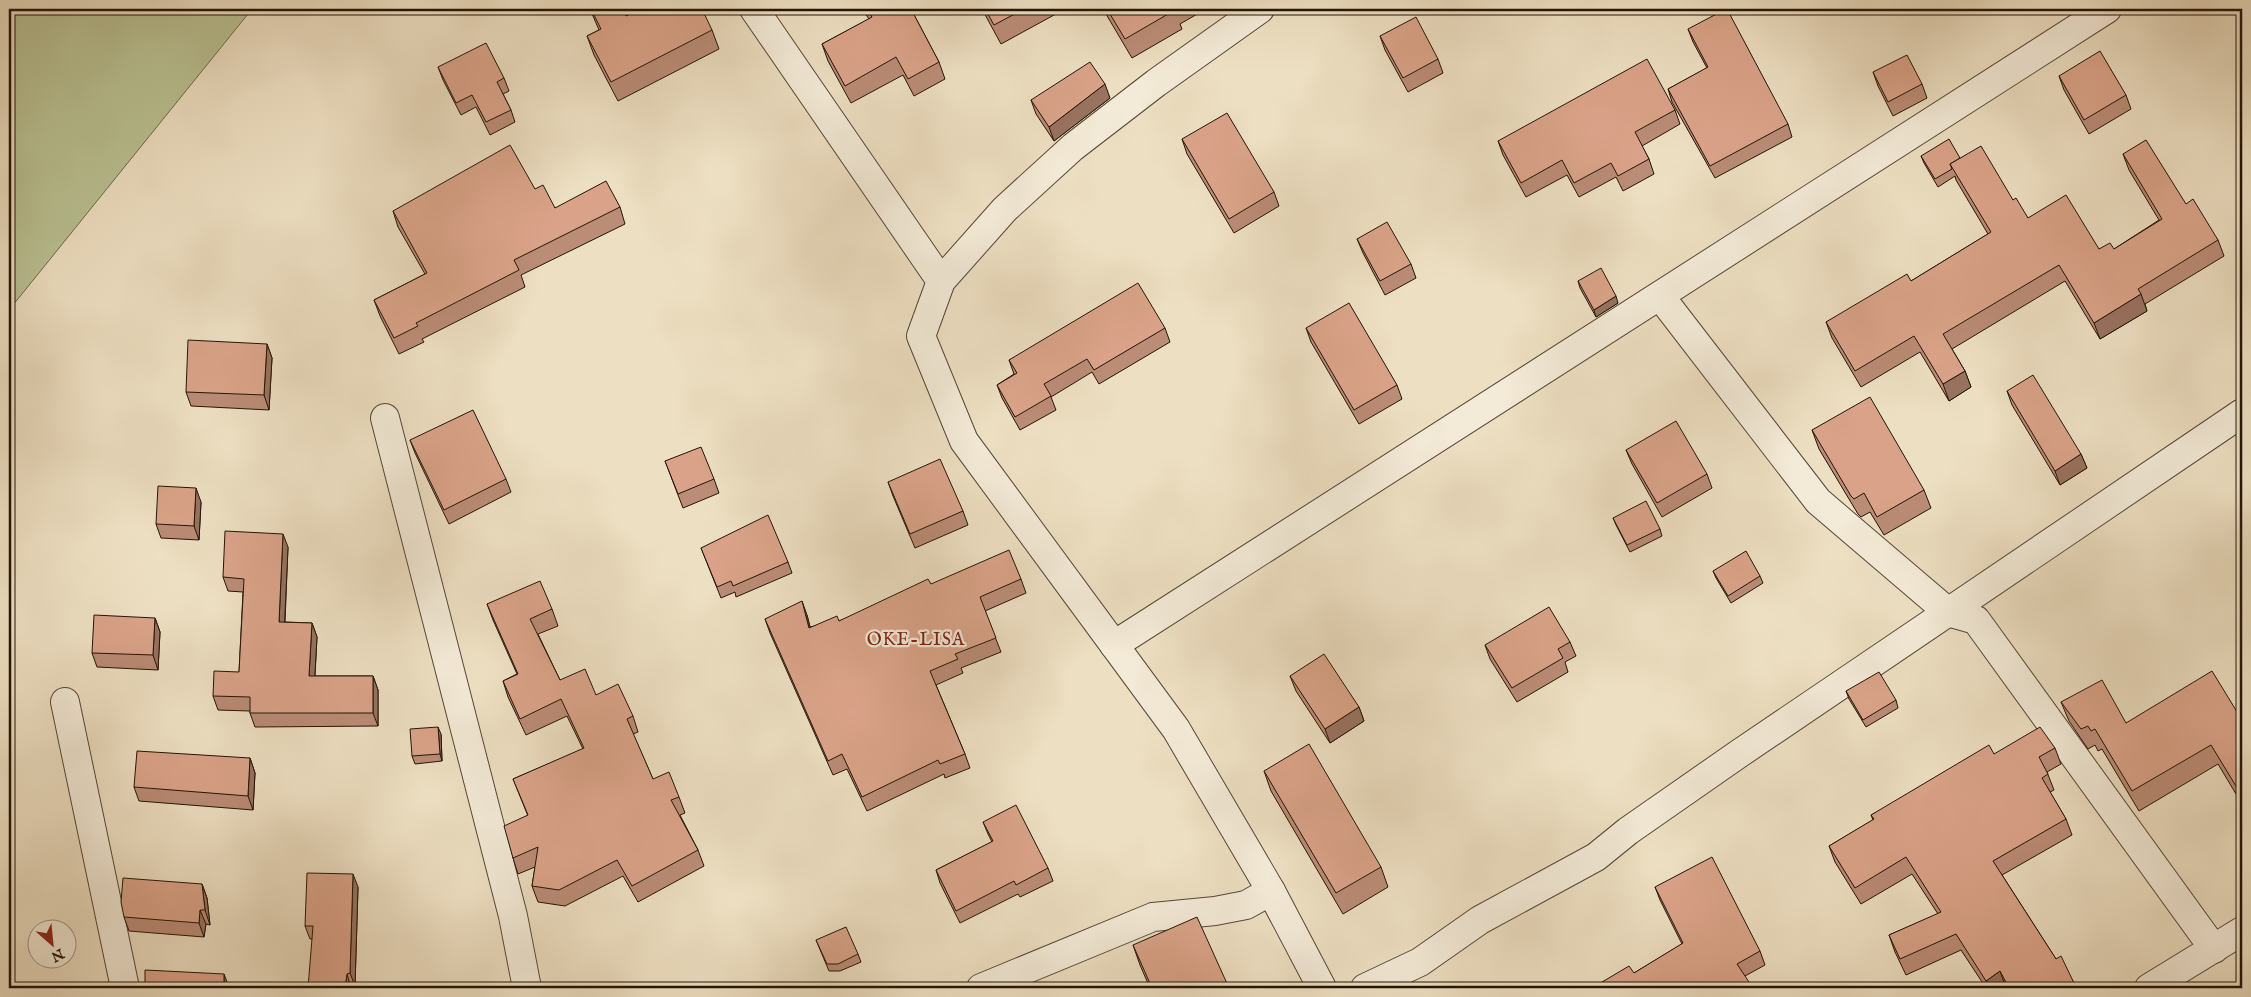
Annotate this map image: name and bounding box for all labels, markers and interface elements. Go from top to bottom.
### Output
district label: OKE-LISA [867,629,965,652]
north arrow [28,920,78,970]
text: N [48,943,68,965]

